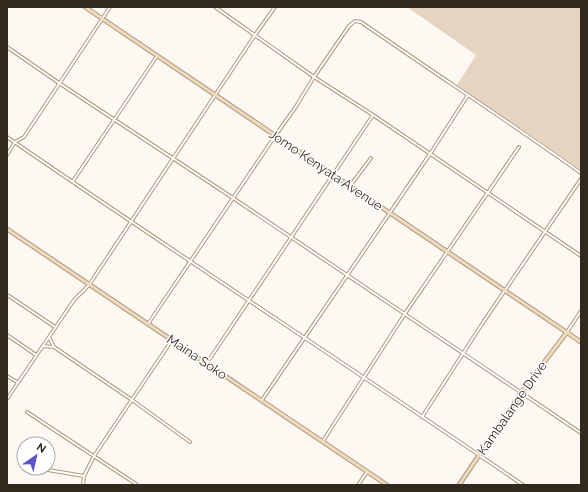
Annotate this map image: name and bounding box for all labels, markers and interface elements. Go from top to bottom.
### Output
street label: Jomo Kenyata Avenue [266,126,386,214]
street label: Maina Soko [164,331,230,383]
street label: Kambalange Drive [474,358,550,458]
north arrow [16,436,56,476]
text: N [34,440,48,456]

